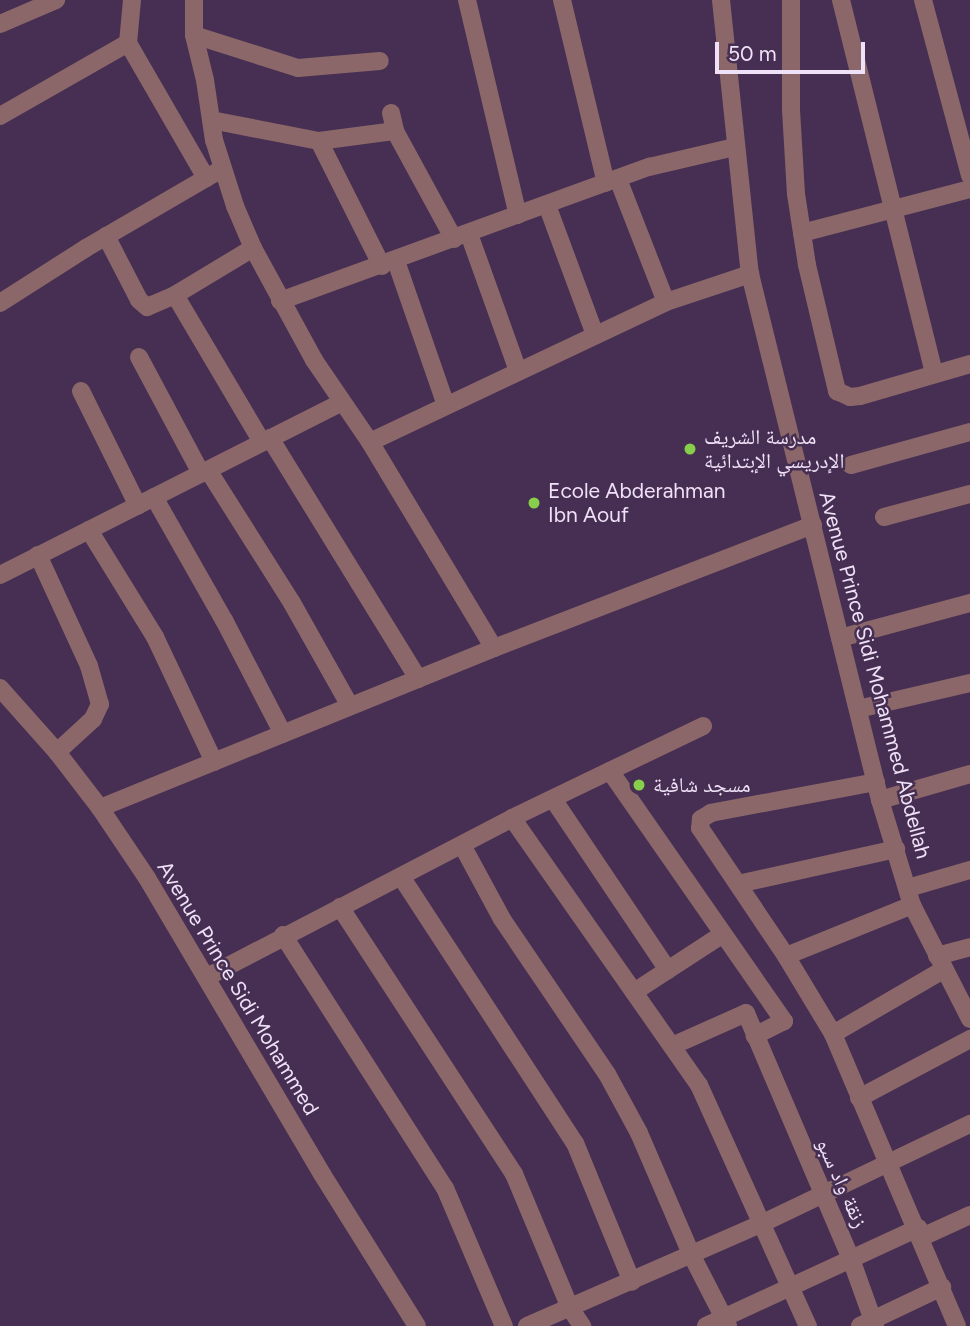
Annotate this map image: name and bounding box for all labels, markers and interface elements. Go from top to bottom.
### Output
scale bar [718,28,869,72]
text: 50 m [728,41,777,66]
place label: مدرسة الشريف الإدريسي الإبتدائية [704,424,844,474]
marker: مدرسة الشريف الإدريسي الإبتدائية [682,441,698,457]
place label: Ecole Abderahman Ibn Aouf [548,478,725,528]
street label: Avenue Prince Sidi Mohammed Abdellah [814,489,936,861]
marker: Ecole Abderahman Ibn Aouf [526,495,542,511]
place label: مسجد شافية [653,772,751,798]
marker: مسجد شافية [631,777,647,793]
street label: Avenue Prince Sidi Mohammed [152,856,324,1120]
street label: زنقة واد سبو [811,1134,873,1232]

